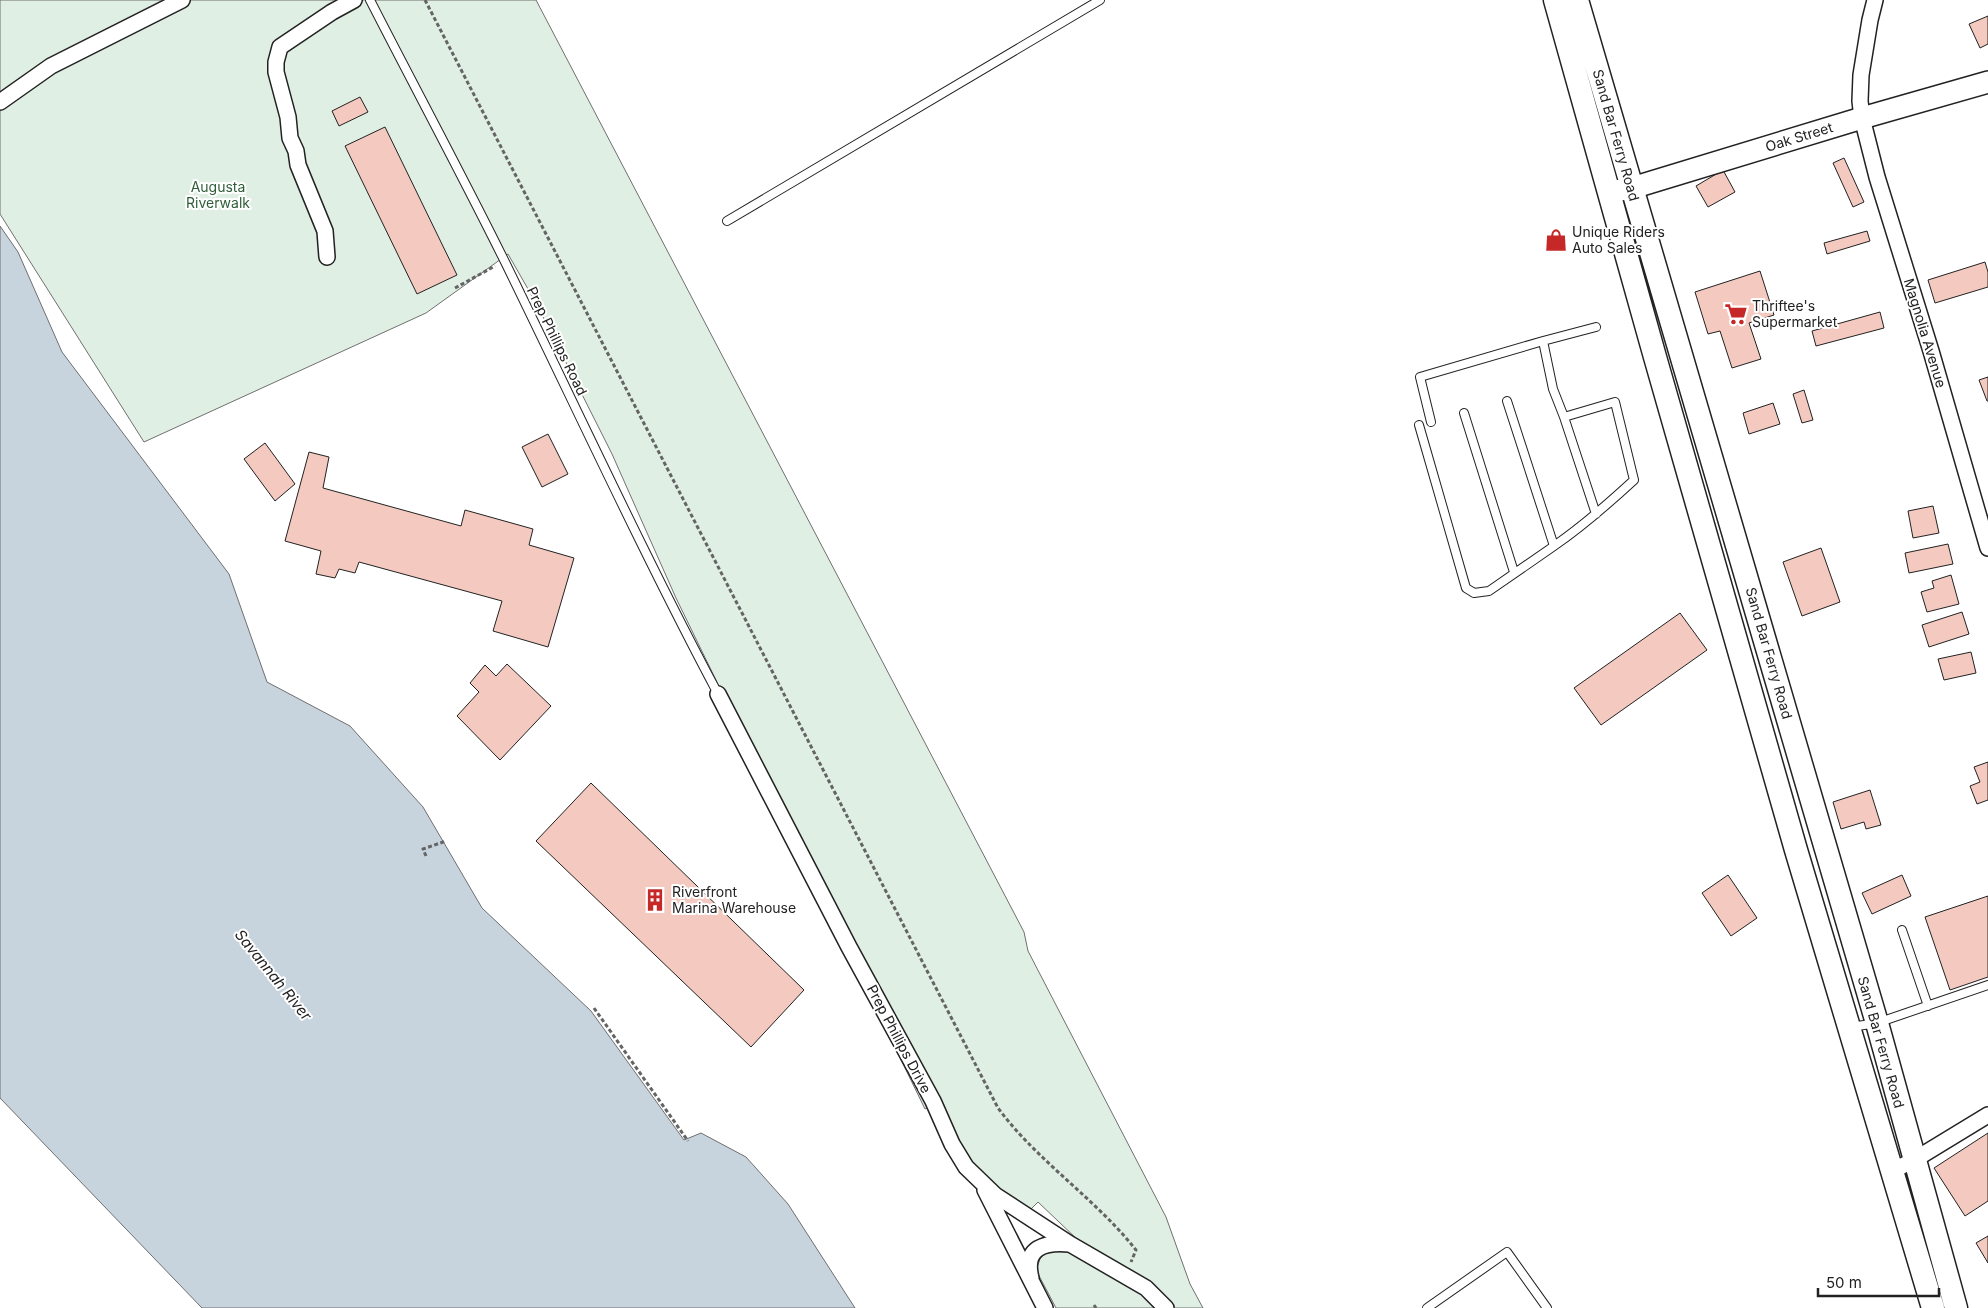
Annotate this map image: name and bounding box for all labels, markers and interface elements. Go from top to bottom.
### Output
street label: Sand Bar Ferry Road [1590,67,1643,203]
street label: Oak Street [1763,118,1835,155]
park label: Augusta Riverwalk [186,178,250,211]
place label: Unique Riders Auto Sales [1572,223,1665,256]
shop icon: Unique Riders Auto Sales [1543,227,1569,253]
street label: Magnolia Avenue [1901,276,1950,390]
street label: Prep Phillips Road [524,284,591,398]
place label: Thriftee's Supermarket [1752,297,1838,330]
supermarket icon: Thriftee's Supermarket [1723,301,1749,327]
street label: Sand Bar Ferry Road [1743,585,1796,721]
place label: Riverfront Marina Warehouse [672,883,796,916]
building icon: Riverfront Marina Warehouse [642,887,668,913]
water label: Savannah River [231,925,316,1024]
street label: Sand Bar Ferry Road [1855,974,1908,1110]
street label: Prep Phillips Drive [864,982,935,1096]
scale bar [1818,1266,1939,1298]
text: 50 m [1826,1273,1862,1292]

